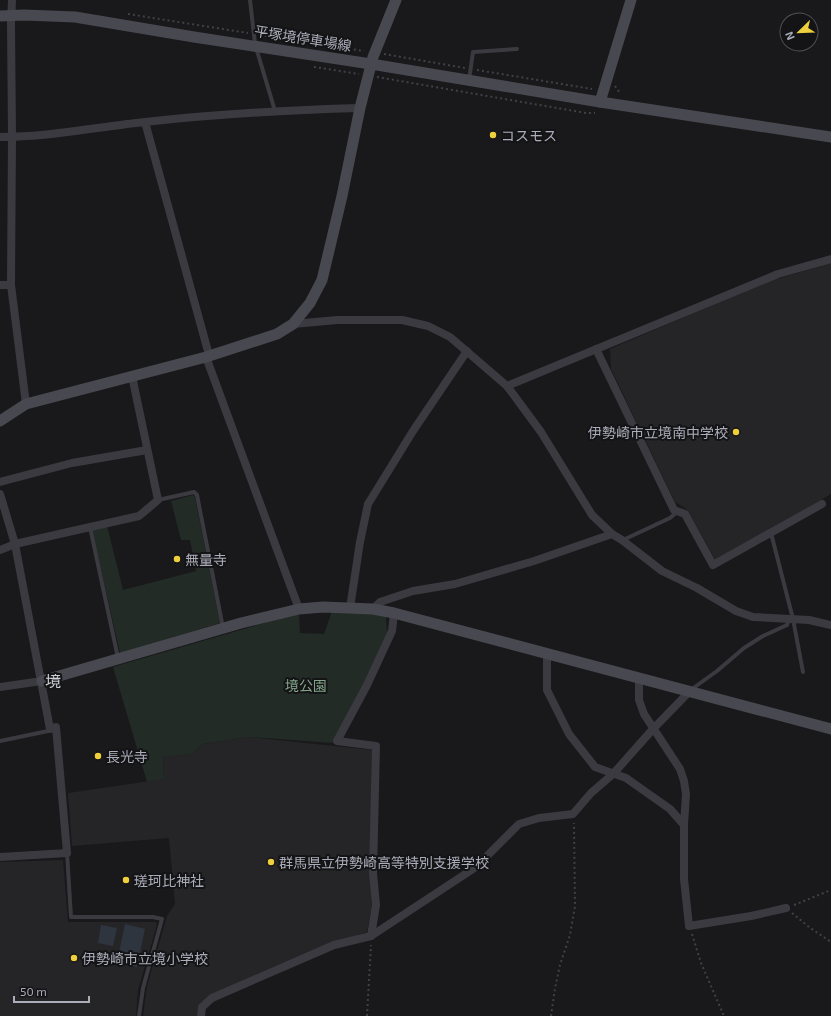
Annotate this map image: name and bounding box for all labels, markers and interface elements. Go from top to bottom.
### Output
north arrow [779,12,819,52]
street label: 平塚境停車場線 [253,22,353,54]
text: N [782,30,797,42]
place label: コスモス [501,127,557,144]
marker: コスモス [488,130,498,140]
place label: 伊勢崎市立境南中学校 [588,424,728,441]
marker: 伊勢崎市立境南中学校 [731,427,741,437]
place label: 無量寺 [185,551,227,568]
marker: 無量寺 [172,554,182,564]
district label: 境 [45,671,61,690]
park label: 境公園 [285,677,327,694]
place label: 長光寺 [106,748,148,765]
marker: 長光寺 [93,751,103,761]
place label: 群馬県立伊勢崎高等特別支援学校 [279,854,489,871]
marker: 群馬県立伊勢崎高等特別支援学校 [266,857,276,867]
place label: 瑳珂比神社 [134,872,204,889]
marker: 瑳珂比神社 [121,875,131,885]
place label: 伊勢崎市立境小学校 [82,950,208,967]
marker: 伊勢崎市立境小学校 [69,953,79,963]
scale bar [14,978,89,1004]
text: 50 m [20,984,47,998]

